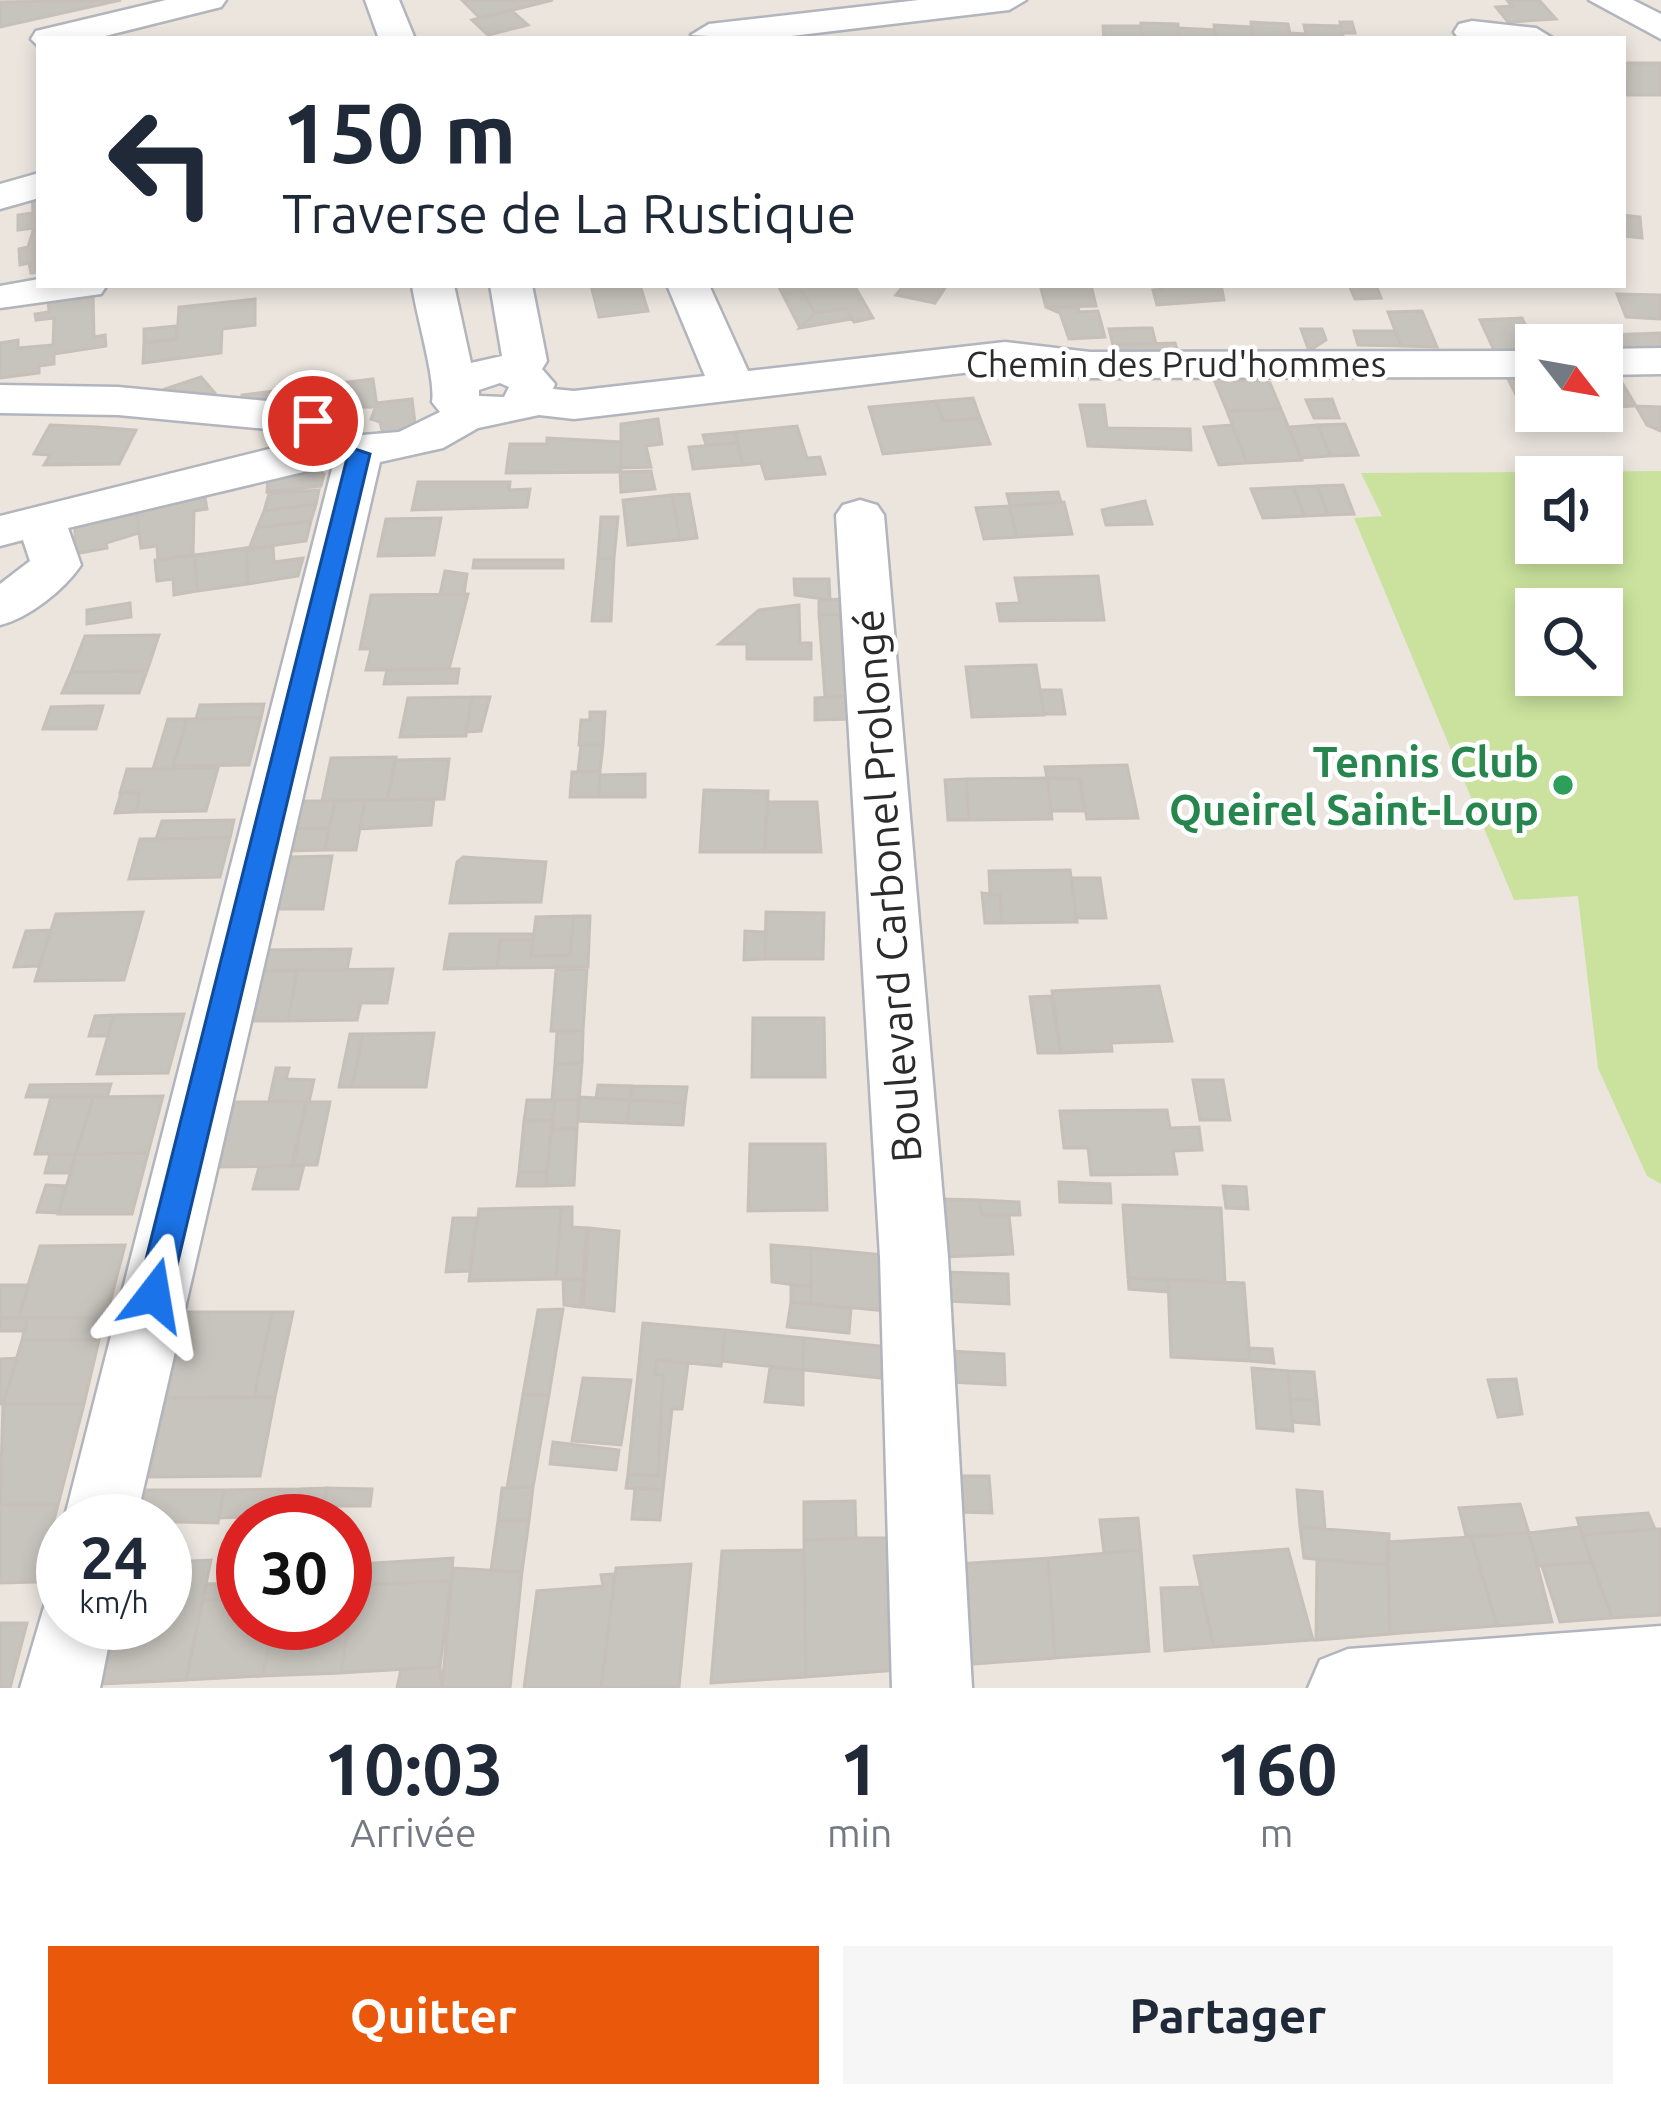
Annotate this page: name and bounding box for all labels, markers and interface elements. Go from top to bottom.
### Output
icon: left [84,84,240,240]
text: 150 m [282,85,516,179]
text: Traverse de La Rustique [282,183,856,243]
north arrow [1515,324,1623,432]
map controls [1515,324,1623,696]
street label: Chemin des Prud'hommes [966,343,1386,384]
pin [262,370,364,472]
icon: arrive [280,388,346,454]
button: sound [1515,456,1623,564]
button: search [1515,588,1623,696]
street label: Boulevard Carbonel Prolongé [844,608,930,1164]
place label: Tennis Club Queirel Saint-Loup [1169,738,1539,833]
marker: Tennis Club Queirel Saint-Loup [1550,772,1576,798]
position arrow [91,1232,217,1358]
speed limit sign: 30 [216,1494,372,1650]
text: 24 [80,1523,148,1590]
text: km/h [79,1585,149,1619]
text: 10:03 [323,1728,504,1809]
text: 1 [839,1728,880,1809]
text: 160 [1216,1728,1338,1809]
text: Arrivée [350,1811,477,1854]
text: min [827,1811,892,1854]
text: m [1260,1811,1293,1854]
button: Quitter [48,1946,819,2084]
button: Partager [843,1946,1613,2084]

